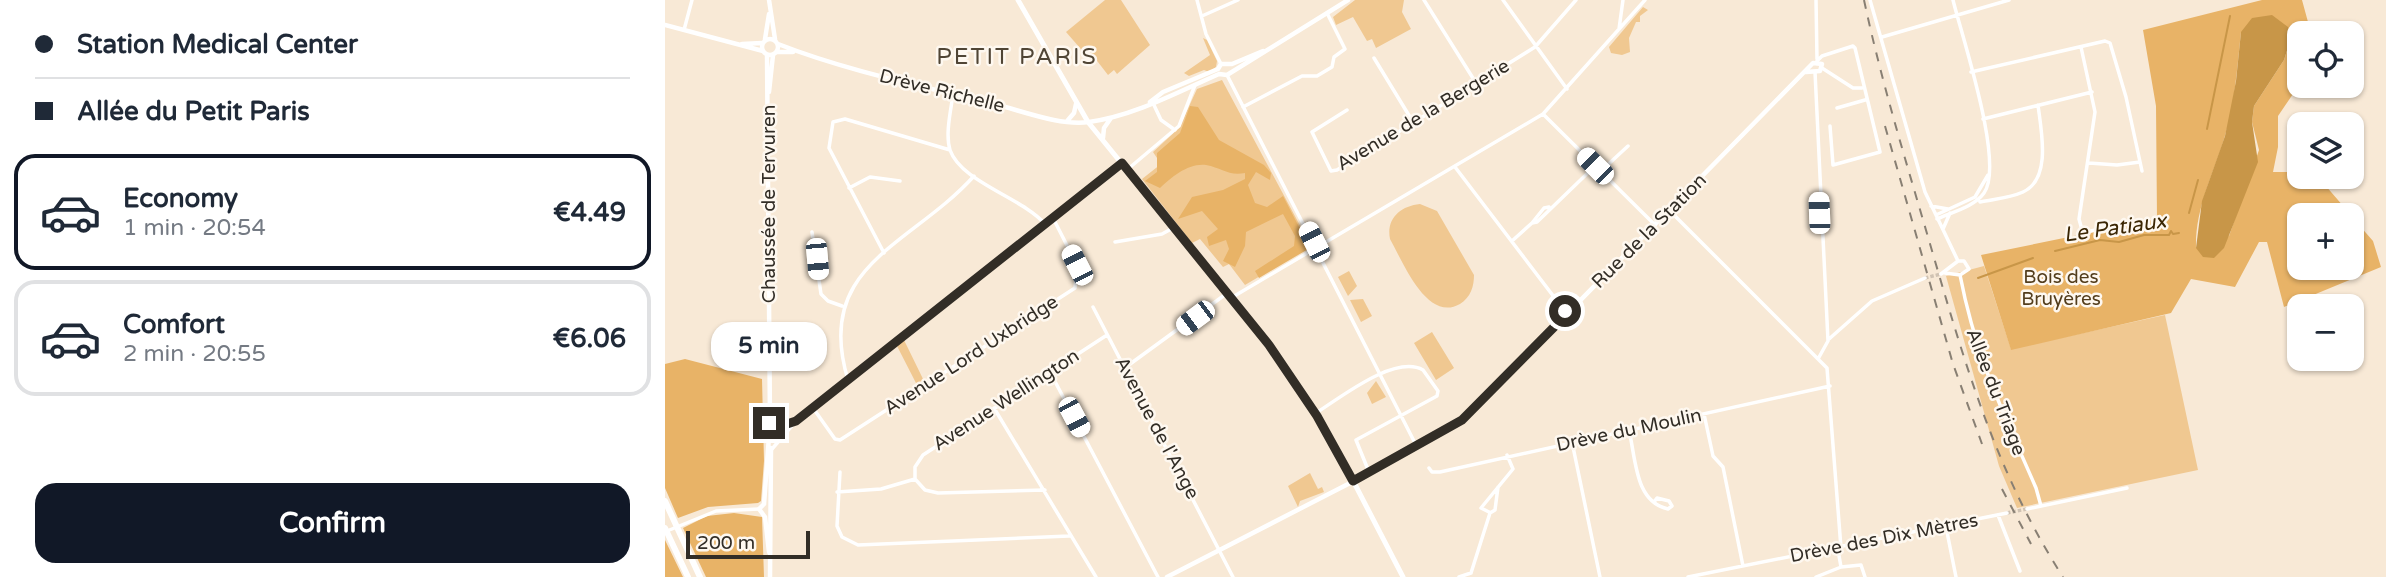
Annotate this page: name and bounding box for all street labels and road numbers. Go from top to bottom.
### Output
street label: Avenue de la Bergerie [1333,55,1513,175]
street label: Drève Richelle [877,65,1007,117]
street label: Chaussée de Tervuren [758,105,780,303]
street label: Rue de la Station [1587,169,1711,293]
street label: Avenue Lord Uxbridge [880,291,1062,419]
street label: Allée du Triage [1962,325,2030,459]
street label: Avenue Wellington [929,344,1083,456]
street label: Avenue de l'Ange [1110,353,1204,503]
street label: Drève du Moulin [1554,404,1704,456]
street label: Drève des Dix Mètres [1788,509,1980,567]

